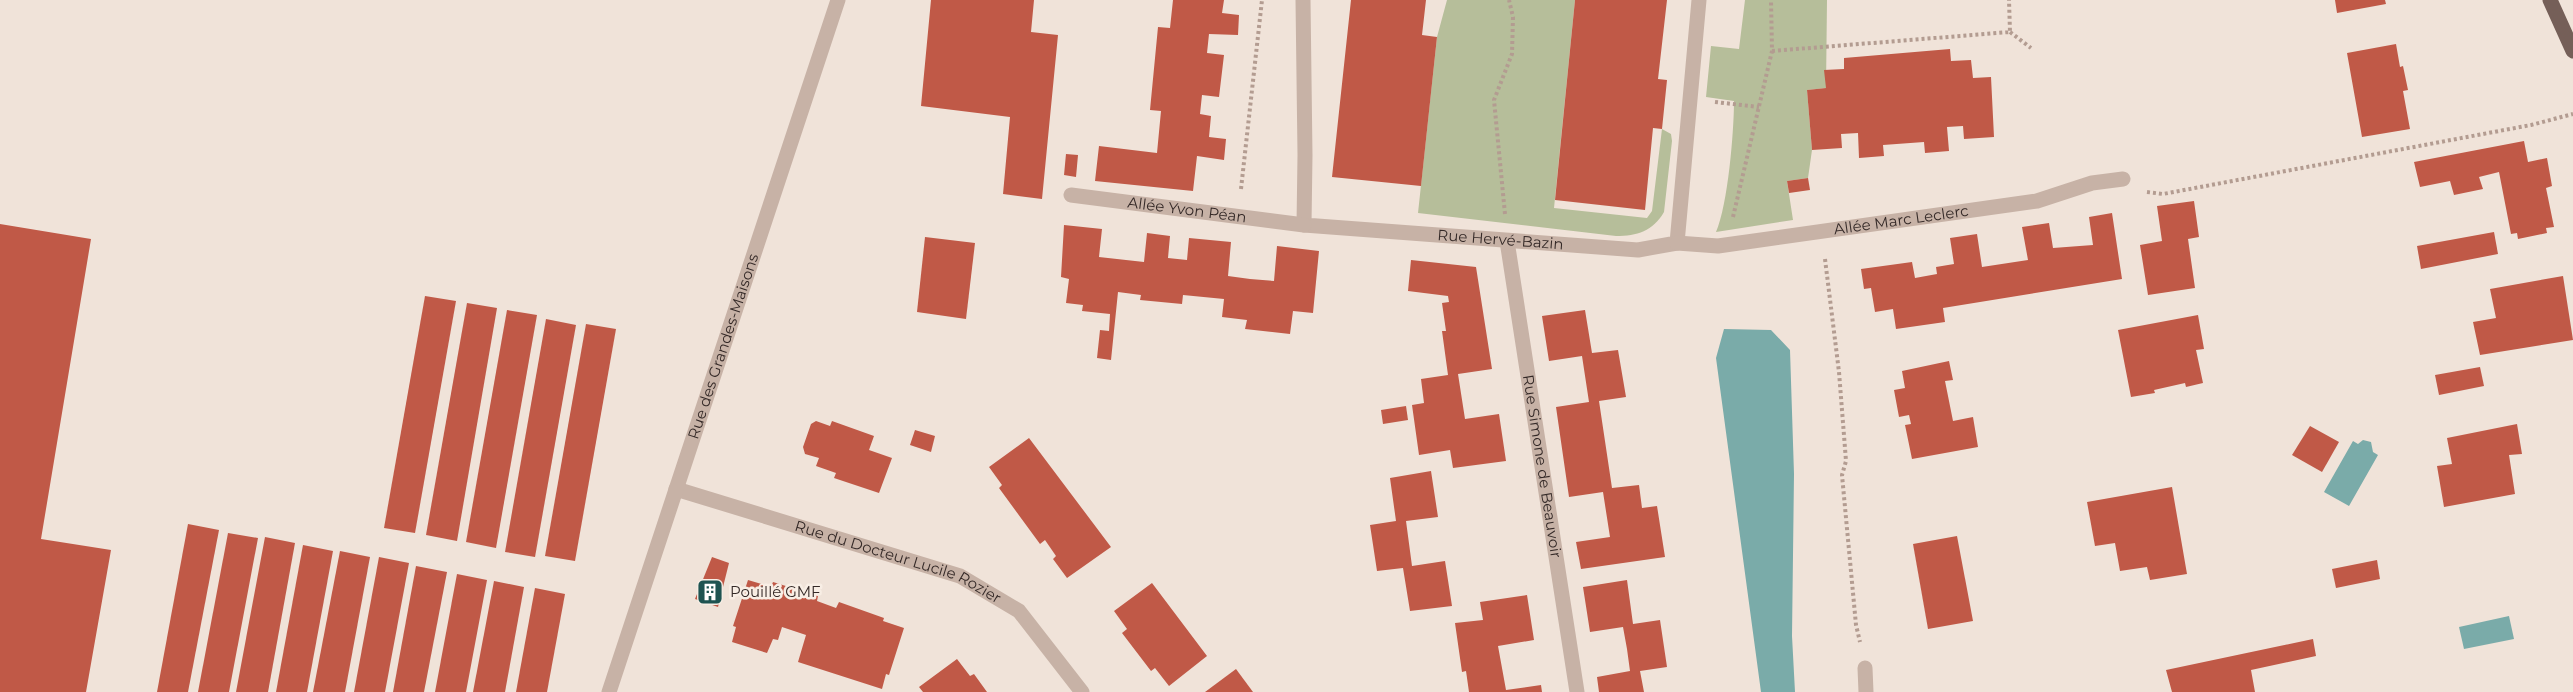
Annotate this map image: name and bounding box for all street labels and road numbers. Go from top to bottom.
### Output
street label: Allée Yvon Péan [1127,192,1248,227]
street label: Allée Marc Leclerc [1832,201,1970,239]
street label: Rue Hervé-Bazin [1437,225,1564,253]
street label: Rue des Grandes-Maisons [683,251,762,441]
street label: Rue Simone de Beauvoir [1519,373,1566,559]
street label: Rue du Docteur Lucile Rozier [793,516,1005,607]

